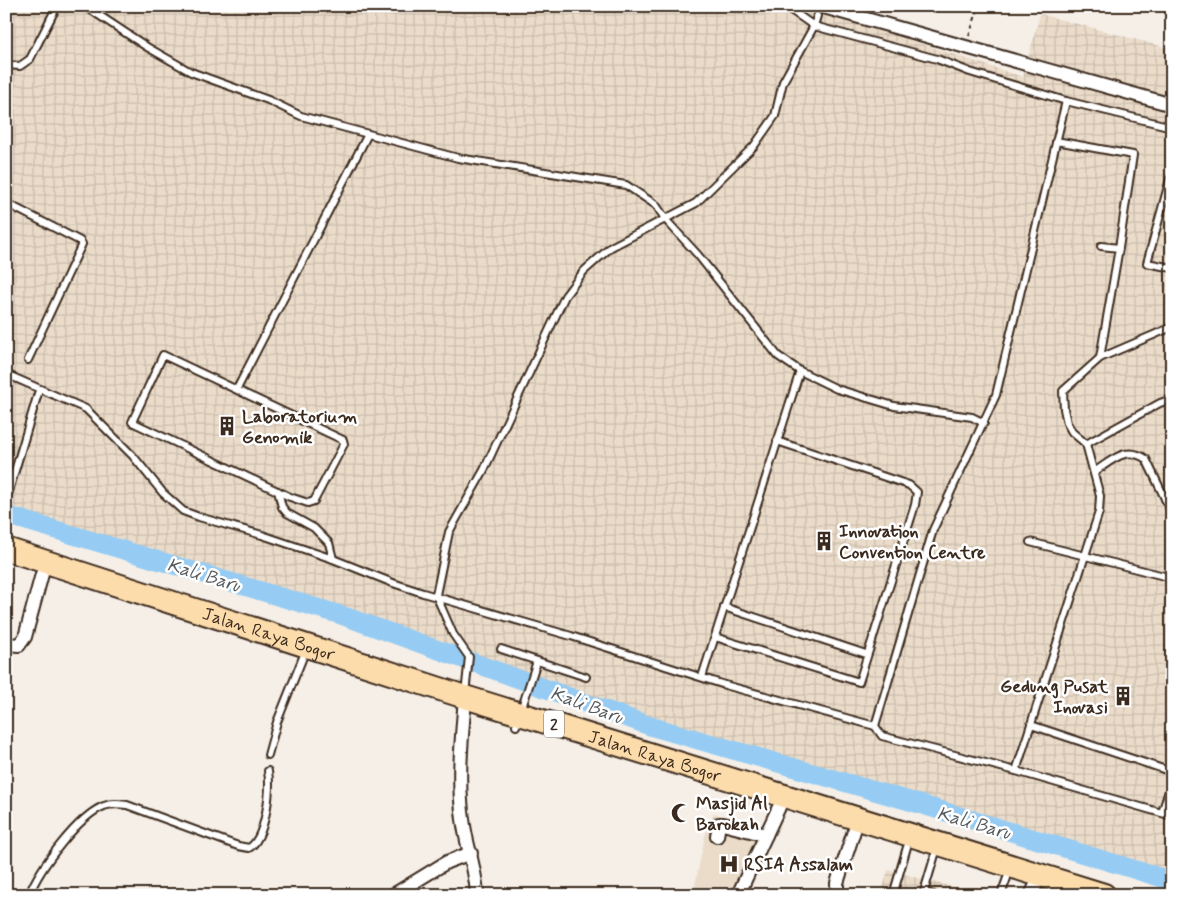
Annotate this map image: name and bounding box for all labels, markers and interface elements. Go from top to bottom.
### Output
place label: Laboratorium Genomik [242,405,358,450]
building icon: Laboratorium Genomik [216,415,238,437]
place label: Innovation Convention Centre [839,520,986,565]
building icon: Innovation Convention Centre [813,530,835,552]
water label: Kali Baru [164,552,245,599]
street label: Jalan Raya Bogor [199,602,338,667]
place label: Gedung Pusat Inovasi [1000,675,1108,720]
water label: Kali Baru [547,681,627,731]
building icon: Gedung Pusat Inovasi [1112,685,1134,707]
road number: 2 [544,711,564,738]
street label: Jalan Raya Bogor [585,725,724,789]
place label: Masjid Al Barokah [696,792,768,837]
water label: Kali Baru [934,801,1015,846]
mosque icon: Masjid Al Barokah [670,802,692,824]
hospital icon: RSIA Assalam [718,853,740,875]
place label: RSIA Assalam [744,853,853,877]

